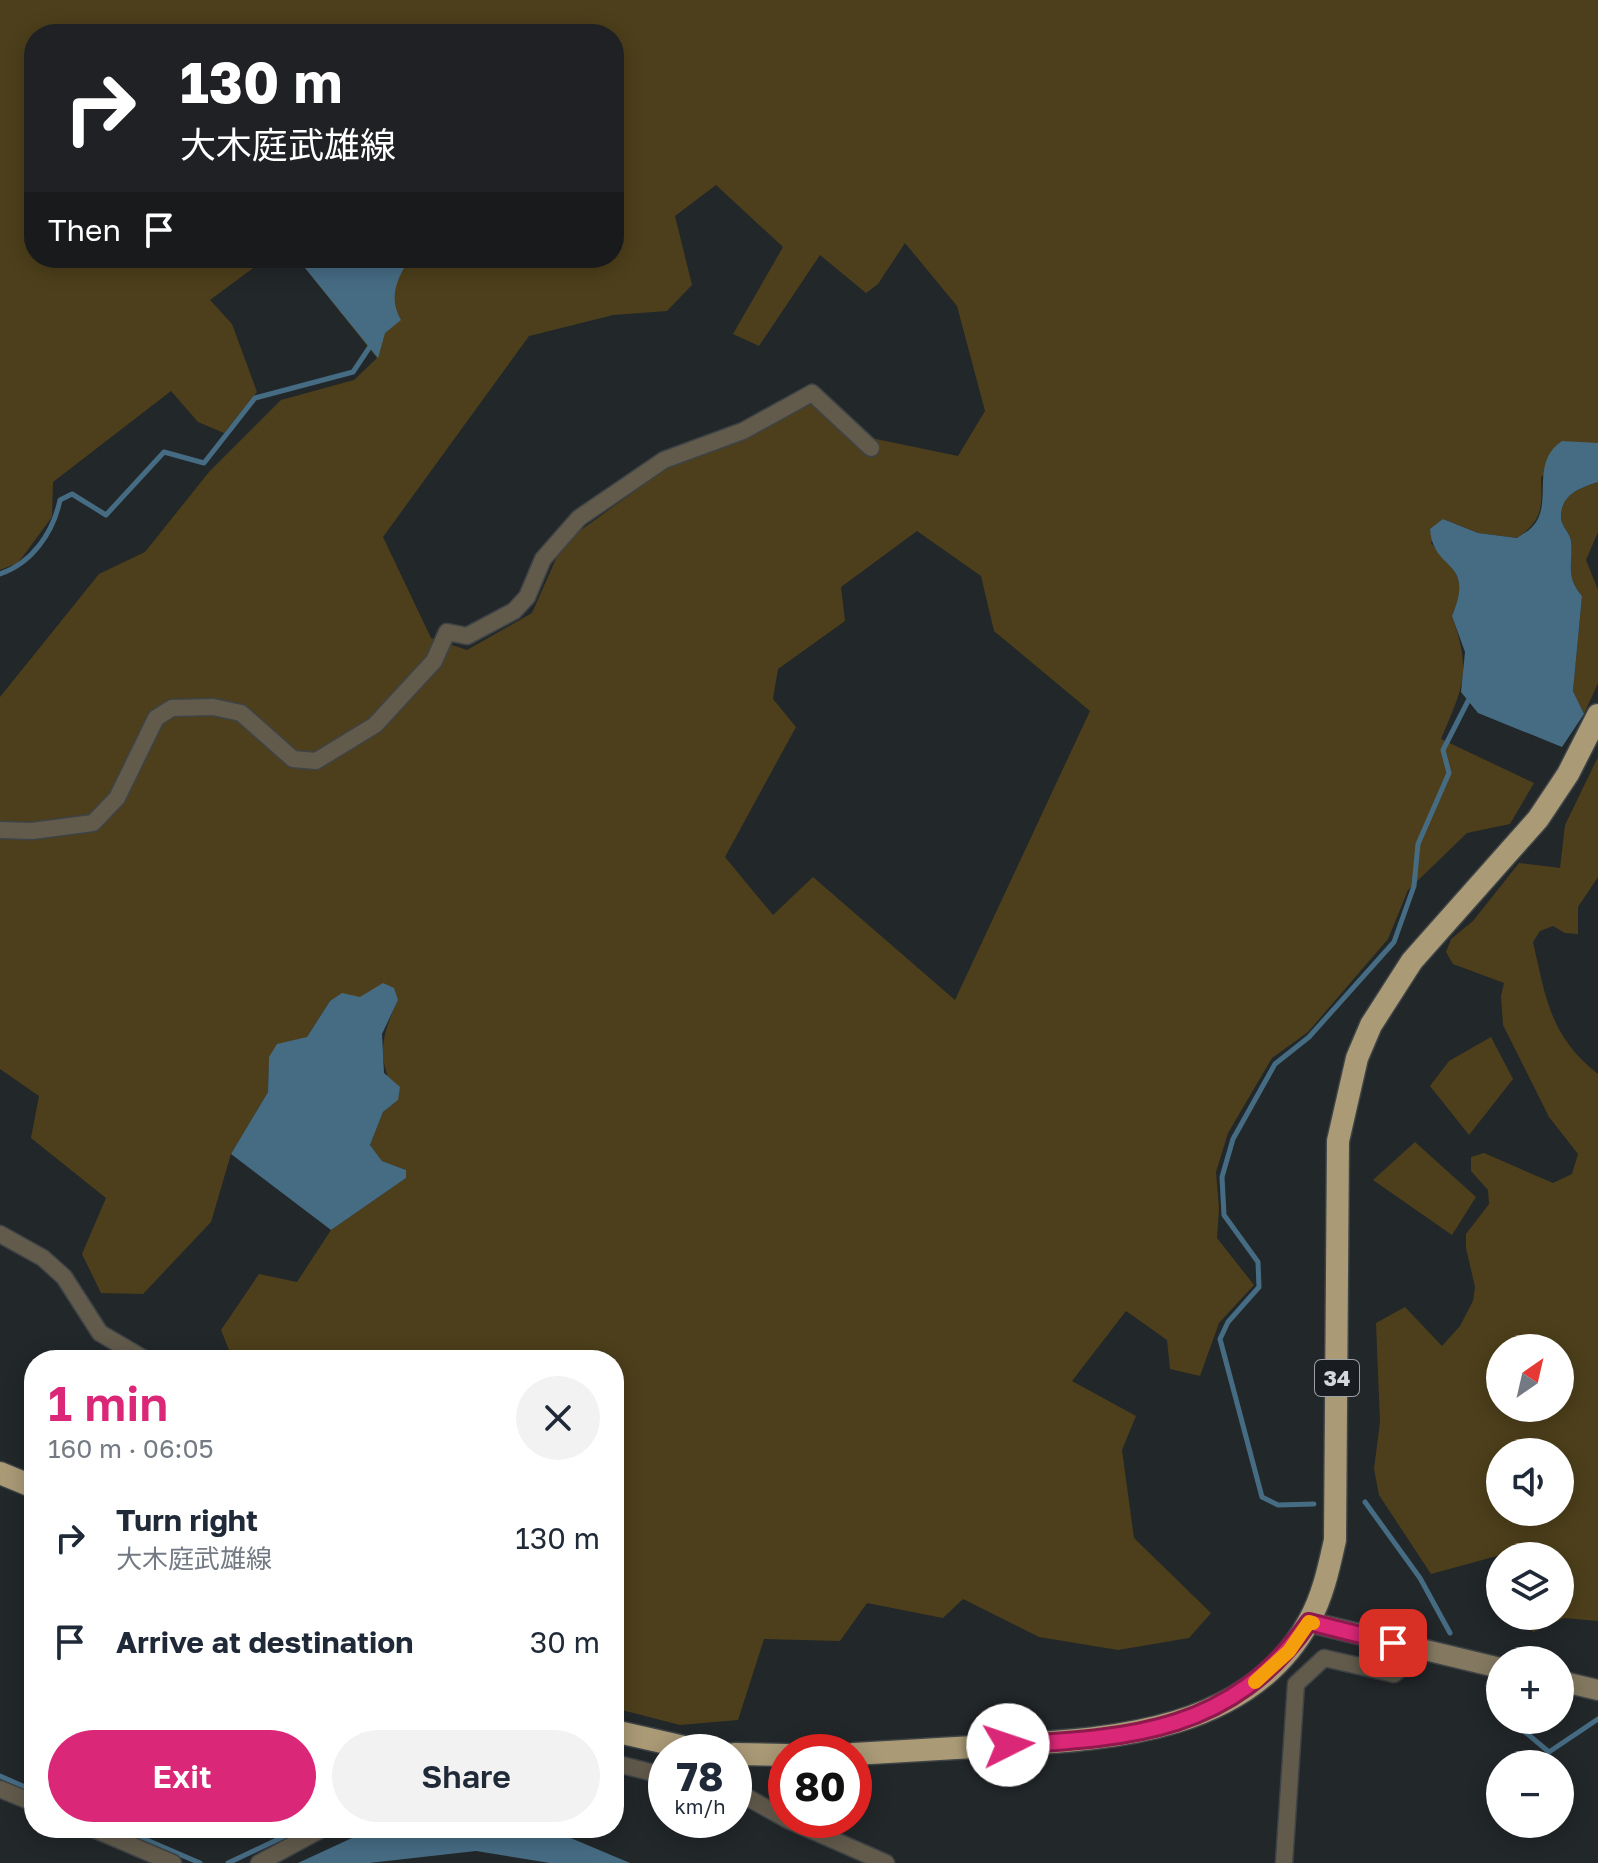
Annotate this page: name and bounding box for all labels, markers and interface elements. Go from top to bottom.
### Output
text: 130 m [180,48,342,115]
icon: right [48,56,152,160]
text: 大木庭武雄線 [180,123,396,166]
icon: arrive [137,208,181,252]
text: Then [48,212,121,248]
north arrow [1486,1334,1574,1422]
map controls [1486,1334,1574,1838]
road number: 34 [1315,1360,1359,1396]
text: 1 min [48,1374,168,1432]
button: close [516,1376,600,1460]
text: 160 m · 06:05 [48,1433,214,1464]
button: sound [1486,1438,1574,1526]
text: Turn right [116,1502,258,1538]
icon: right [48,1516,92,1560]
text: 130 m [515,1520,600,1556]
button: layers [1486,1542,1574,1630]
text: 大木庭武雄線 [116,1543,272,1574]
pin [1359,1609,1427,1677]
icon: arrive [48,1620,92,1664]
icon: arrive [1371,1621,1415,1665]
text: Arrive at destination [116,1624,413,1660]
text: 30 m [530,1624,600,1660]
button: + [1486,1646,1574,1734]
position arrow [966,1703,1050,1787]
button: Exit [48,1730,316,1822]
button: Share [332,1730,600,1822]
speed limit sign: 80 [768,1734,872,1838]
button: − [1486,1750,1574,1838]
text: 78 [676,1752,724,1800]
text: km/h [675,1794,725,1818]

